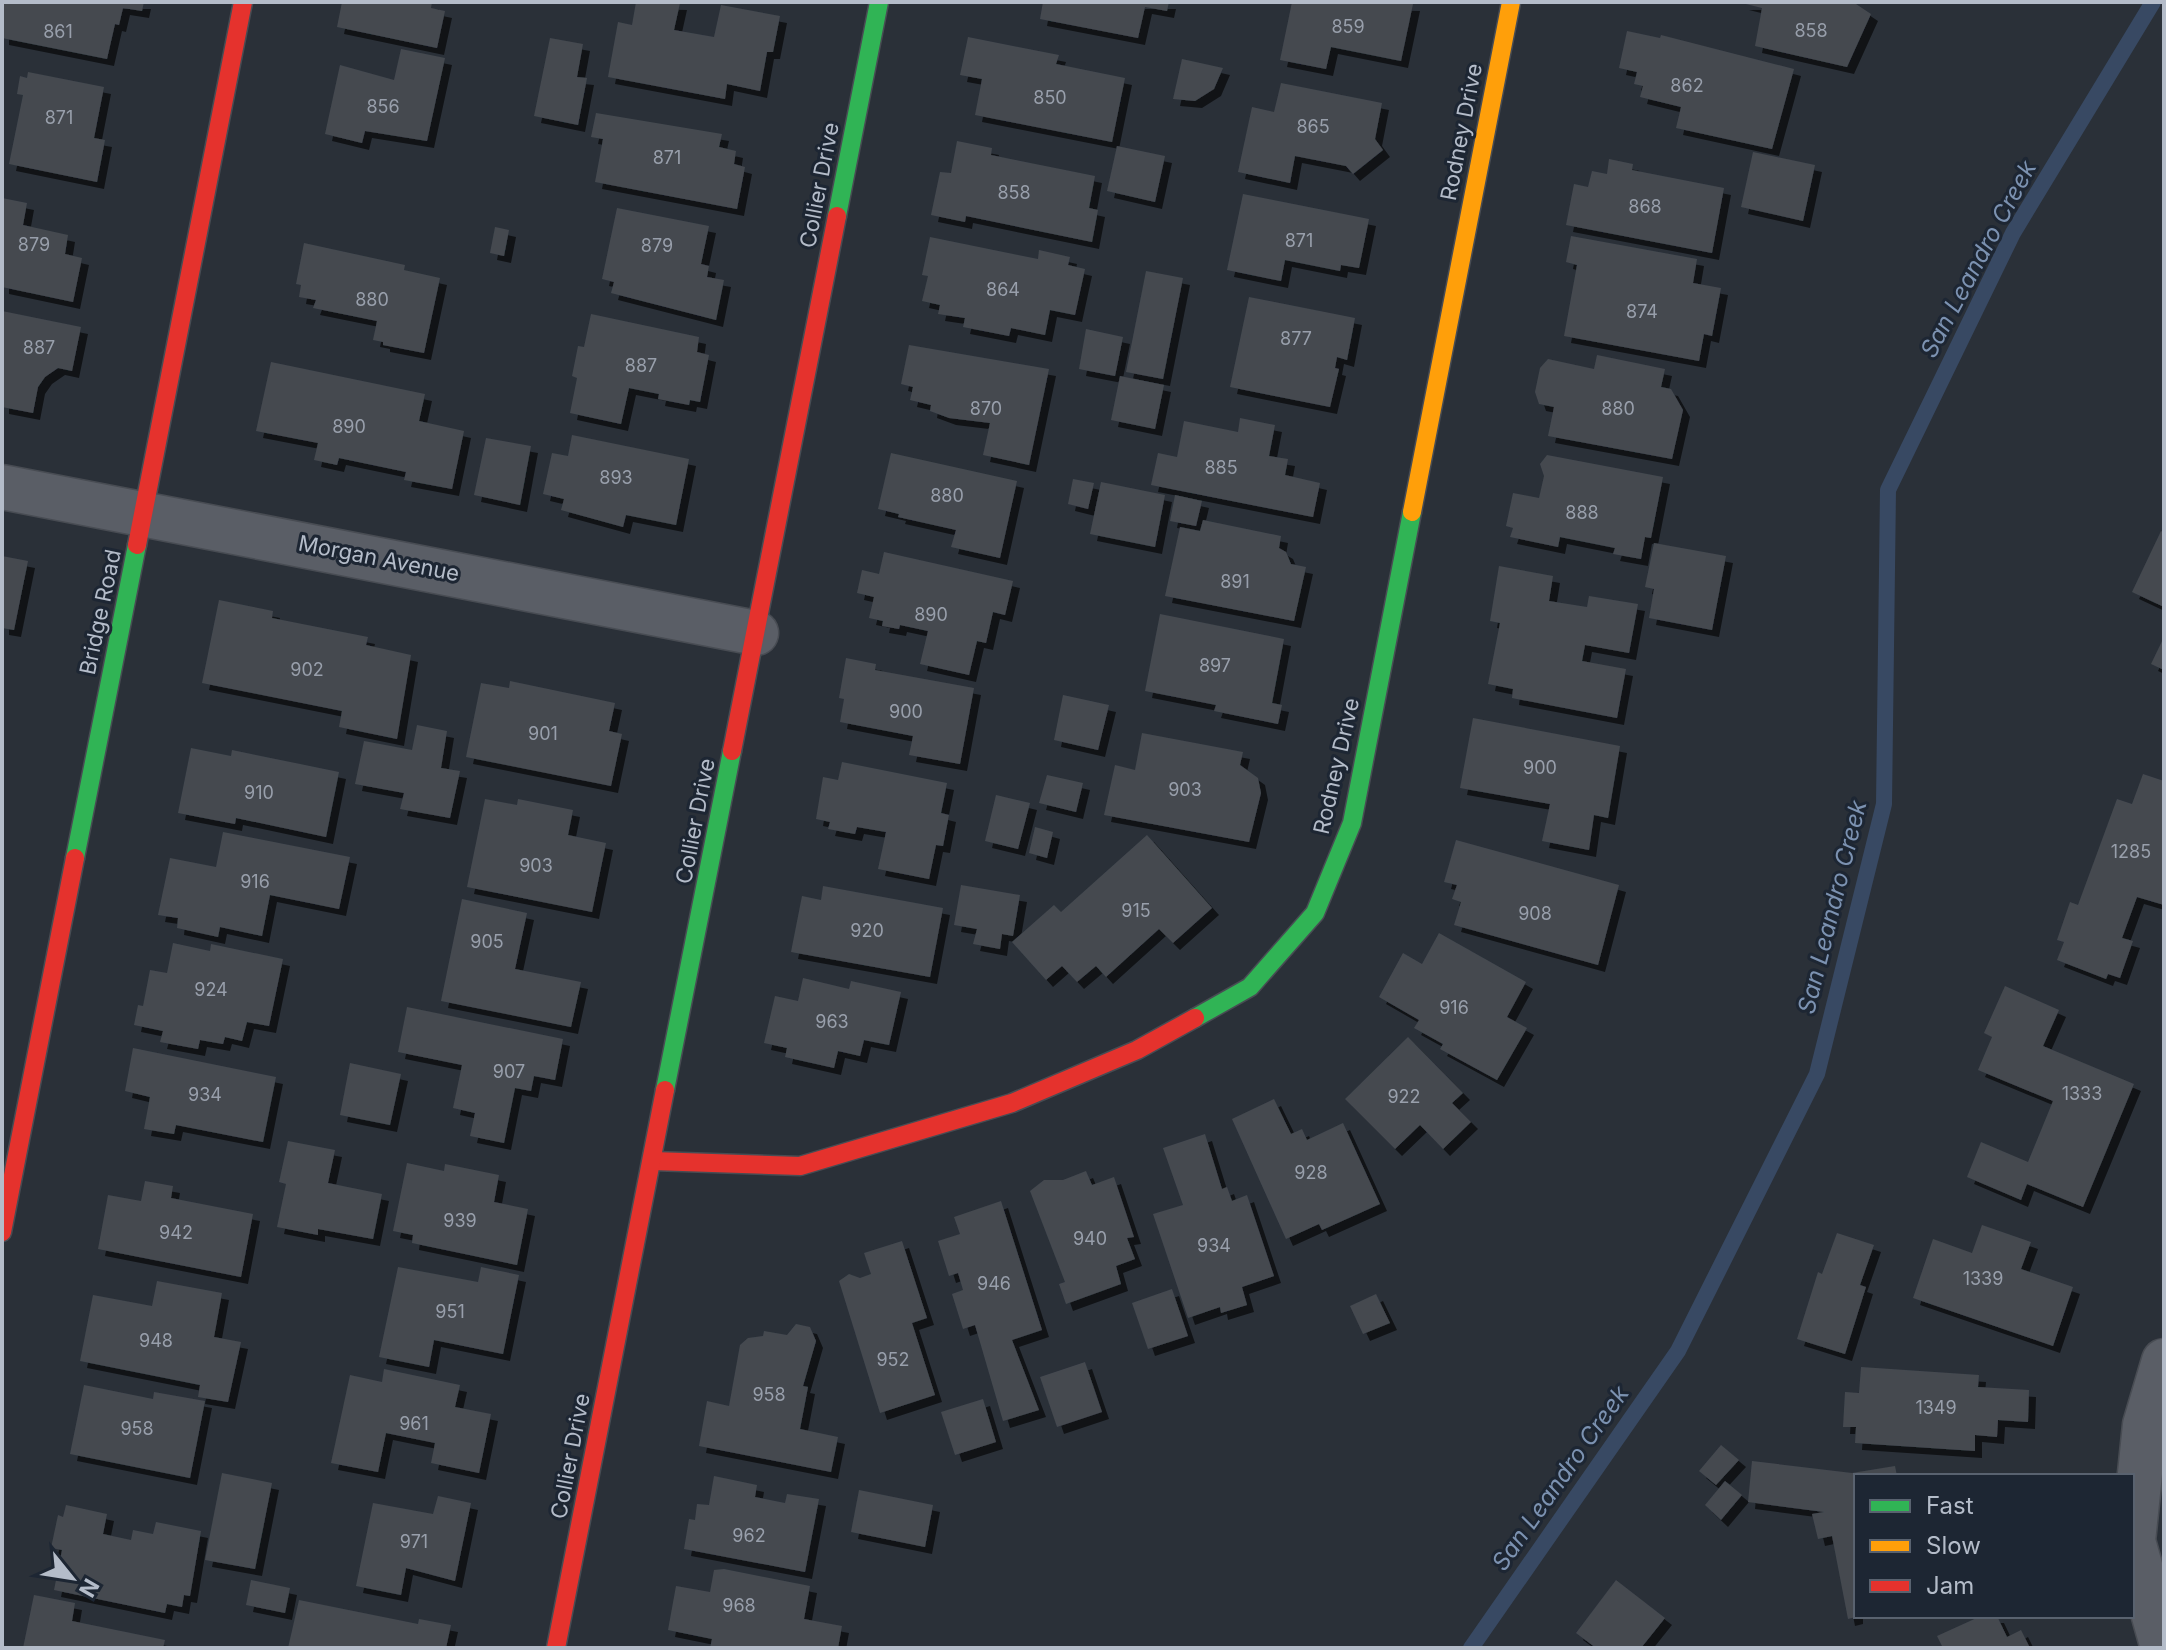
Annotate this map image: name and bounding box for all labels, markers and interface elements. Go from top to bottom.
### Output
house number: 859 [1331,16,1365,37]
house number: 858 [1794,20,1828,41]
house number: 861 [43,21,73,42]
street label: Rodney Drive [1435,61,1487,203]
house number: 862 [1670,75,1704,96]
house number: 850 [1033,87,1067,108]
house number: 856 [366,96,400,117]
house number: 871 [45,107,73,128]
house number: 865 [1296,116,1330,137]
street label: Collier Drive [794,120,844,250]
house number: 871 [653,147,681,168]
water label: San Leandro Creek [1914,155,2043,362]
house number: 858 [997,182,1031,203]
house number: 868 [1628,196,1662,217]
house number: 871 [1285,230,1313,251]
house number: 879 [18,234,50,255]
house number: 879 [641,235,673,256]
house number: 864 [986,279,1020,300]
house number: 880 [355,289,389,310]
house number: 874 [1626,301,1658,322]
house number: 877 [1280,328,1312,349]
house number: 887 [23,337,55,358]
house number: 887 [625,355,657,376]
house number: 870 [970,398,1002,419]
house number: 880 [1601,398,1635,419]
house number: 890 [332,416,366,437]
house number: 885 [1204,457,1238,478]
house number: 893 [599,467,633,488]
house number: 880 [930,485,964,506]
house number: 888 [1565,502,1599,523]
street label: Morgan Avenue [296,530,462,586]
street label: Bridge Road [74,547,126,677]
house number: 891 [1220,571,1250,592]
house number: 890 [914,604,948,625]
house number: 897 [1199,655,1231,676]
house number: 902 [290,659,324,680]
street label: Rodney Drive [1308,695,1364,837]
house number: 900 [889,701,923,722]
house number: 901 [528,723,558,744]
street label: Collier Drive [670,756,720,886]
house number: 900 [1523,757,1557,778]
house number: 903 [1168,779,1202,800]
house number: 910 [244,782,274,803]
water label: San Leandro Creek [1791,797,1873,1017]
house number: 1285 [2111,841,2151,862]
house number: 903 [519,855,553,876]
house number: 916 [240,871,270,892]
house number: 915 [1121,900,1151,921]
house number: 908 [1518,903,1552,924]
house number: 920 [850,920,884,941]
house number: 905 [470,931,504,952]
house number: 924 [194,979,228,1000]
house number: 916 [1439,997,1469,1018]
house number: 963 [815,1011,849,1032]
house number: 907 [493,1061,525,1082]
house number: 1333 [2062,1083,2102,1104]
house number: 934 [188,1084,222,1105]
house number: 922 [1387,1086,1421,1107]
house number: 928 [1294,1162,1328,1183]
house number: 939 [443,1210,477,1231]
house number: 942 [159,1222,193,1243]
house number: 940 [1073,1228,1107,1249]
house number: 934 [1197,1235,1231,1256]
house number: 1339 [1963,1268,2003,1289]
house number: 946 [977,1273,1011,1294]
house number: 951 [435,1301,465,1322]
house number: 948 [139,1330,173,1351]
house number: 952 [876,1349,910,1370]
water label: San Leandro Creek [1485,1379,1635,1576]
house number: 958 [752,1384,786,1405]
street label: Collier Drive [545,1391,595,1521]
house number: 1349 [1915,1397,1957,1418]
house number: 961 [399,1413,429,1434]
house number: 958 [120,1418,154,1439]
legend [1854,1474,2134,1618]
text: Fast [1926,1491,1974,1520]
house number: 962 [732,1525,766,1546]
house number: 971 [400,1531,428,1552]
text: Slow [1926,1531,1981,1560]
north arrow [32,1538,112,1618]
text: Jam [1926,1571,1974,1600]
text: N [74,1574,105,1602]
house number: 968 [722,1595,756,1616]

